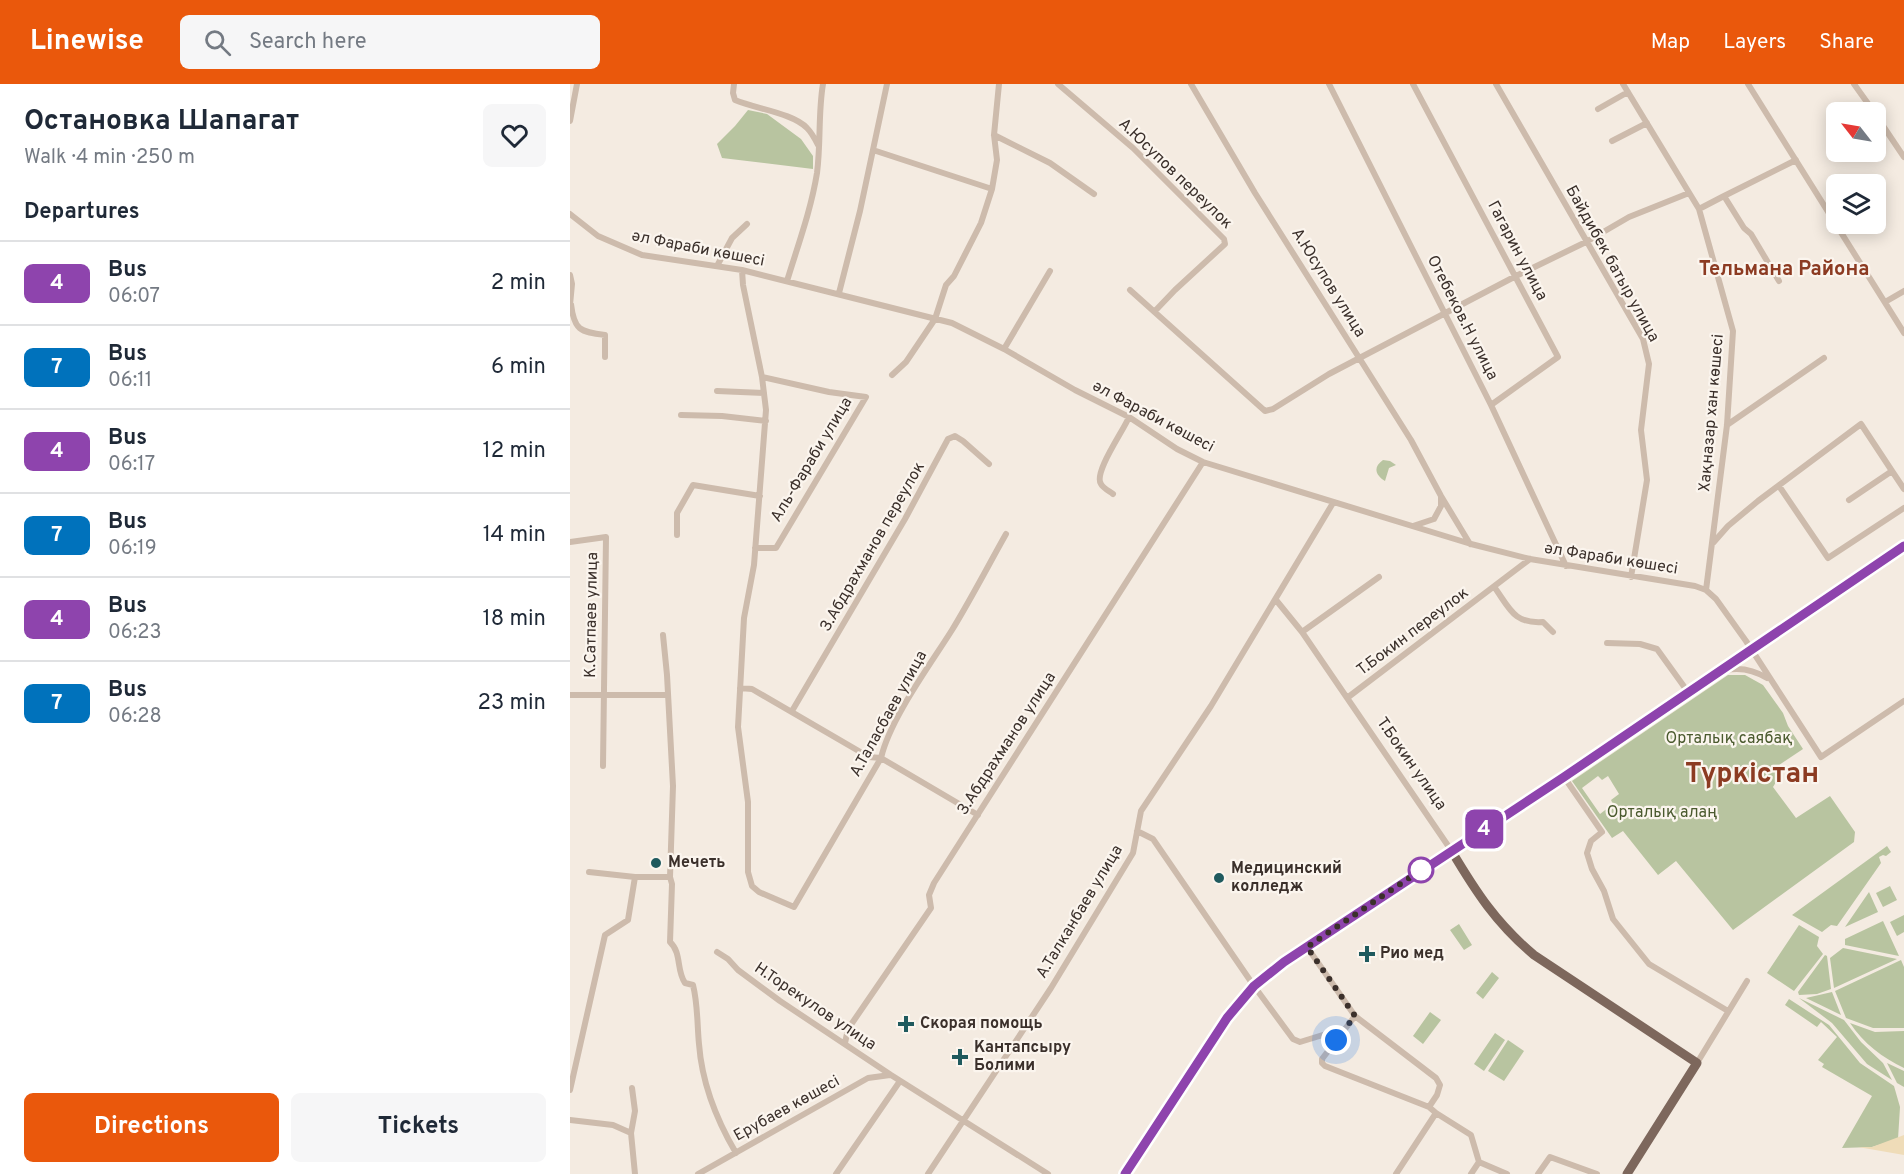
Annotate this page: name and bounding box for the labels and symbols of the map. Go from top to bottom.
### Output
north arrow [1826,102,1886,162]
street label: А.Юсупов переулок [1114,114,1236,234]
street label: Байдибек батыр улица [1561,182,1663,346]
street label: Гагарин улица [1482,198,1552,304]
street label: А.Юсупов улица [1286,225,1370,341]
street label: әл Фараби көшесі [630,226,766,272]
street label: Отебеков.Н улица [1422,252,1502,384]
district label: Тельмана Района [1699,257,1869,283]
street label: Хақназар хан көшесі [1695,333,1729,493]
street label: әл Фараби көшесі [1089,376,1217,458]
street label: Аль-Фараби улица [767,394,857,526]
street label: З.Абдрахманов переулок [816,459,930,635]
street label: әл Фараби көшесі [1543,539,1679,579]
street label: К.Сатпаев улица [581,552,603,678]
street label: Т.Бокин переулок [1353,583,1473,681]
street label: А.Таласбаев улица [846,647,932,781]
street label: З.Абдрахманов улица [953,669,1061,819]
street label: Т.Бокин улица [1372,714,1450,814]
park label: Орталық саябақ [1665,729,1793,749]
district label: Түркістан [1685,757,1819,793]
park label: Орталық алаң [1607,803,1717,823]
line badge: 4 [1464,810,1504,848]
street label: А.Талканбаев улица [1032,842,1128,982]
place label: Мечеть [668,853,725,873]
marker: Мечеть [649,856,663,870]
unlabelled marker [1408,857,1434,883]
place label: Медицинский колледж [1231,859,1342,897]
marker: Медицинский колледж [1212,871,1226,885]
place label: Рио мед [1380,944,1444,964]
marker: Рио мед [1358,945,1376,963]
street label: Н.Торекулов улица [750,959,880,1055]
place label: Скорая помощь [920,1014,1043,1034]
marker: Скорая помощь [897,1015,915,1033]
your location [1321,1025,1351,1055]
place label: Кантапсыру Болими [974,1038,1071,1076]
marker: Кантапсыру Болими [951,1048,969,1066]
street label: Ерубаев көшесі [731,1072,843,1146]

